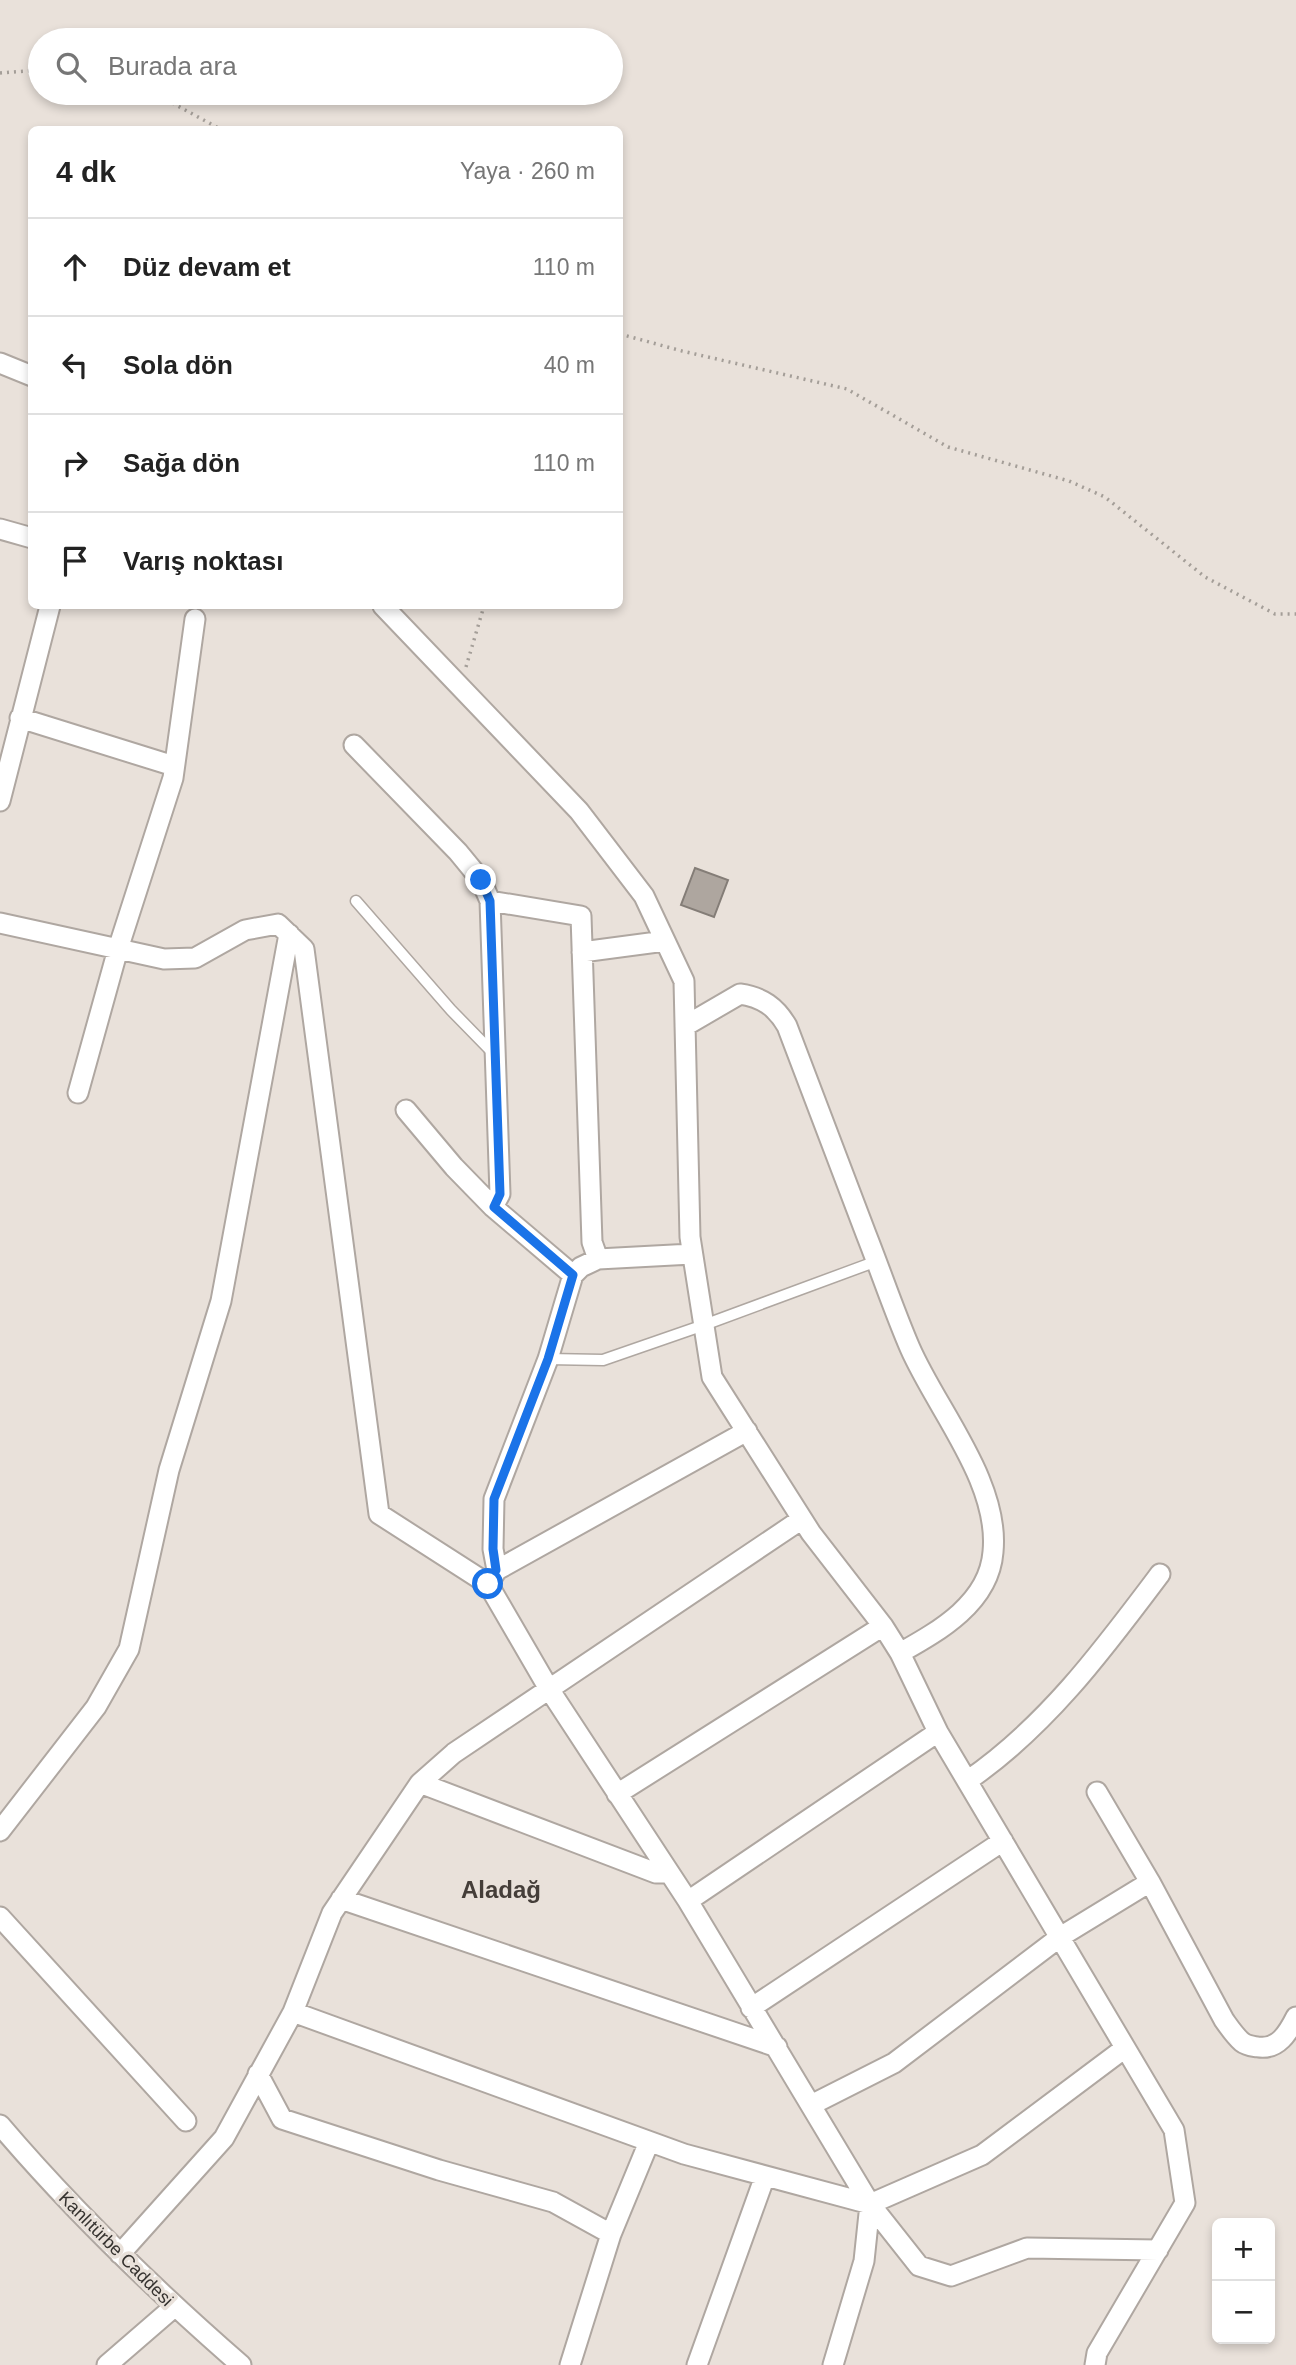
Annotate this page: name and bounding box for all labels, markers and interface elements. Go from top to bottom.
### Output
search box [28,28,623,105]
icon: search [52,48,90,86]
text: Burada ara [108,51,237,81]
text: 4 dk [56,155,116,188]
text: Yaya · 260 m [460,158,595,184]
icon: ahead [56,248,94,286]
text: Düz devam et [123,252,291,282]
text: 110 m [533,254,595,280]
icon: left [56,346,94,384]
text: Sola dön [123,350,233,380]
text: 40 m [544,352,595,378]
icon: right [56,444,94,482]
text: Sağa dön [123,448,240,478]
text: 110 m [533,450,595,476]
icon: arrive [56,542,94,580]
text: Varış noktası [123,546,283,576]
route end [465,864,496,895]
route start [472,1568,503,1599]
district label: Aladağ [461,1876,541,1903]
street label: Kanlıtürbe Caddesi [55,2188,177,2310]
map controls [1212,2218,1275,2344]
button: + [1212,2218,1275,2281]
button: − [1212,2281,1275,2344]

